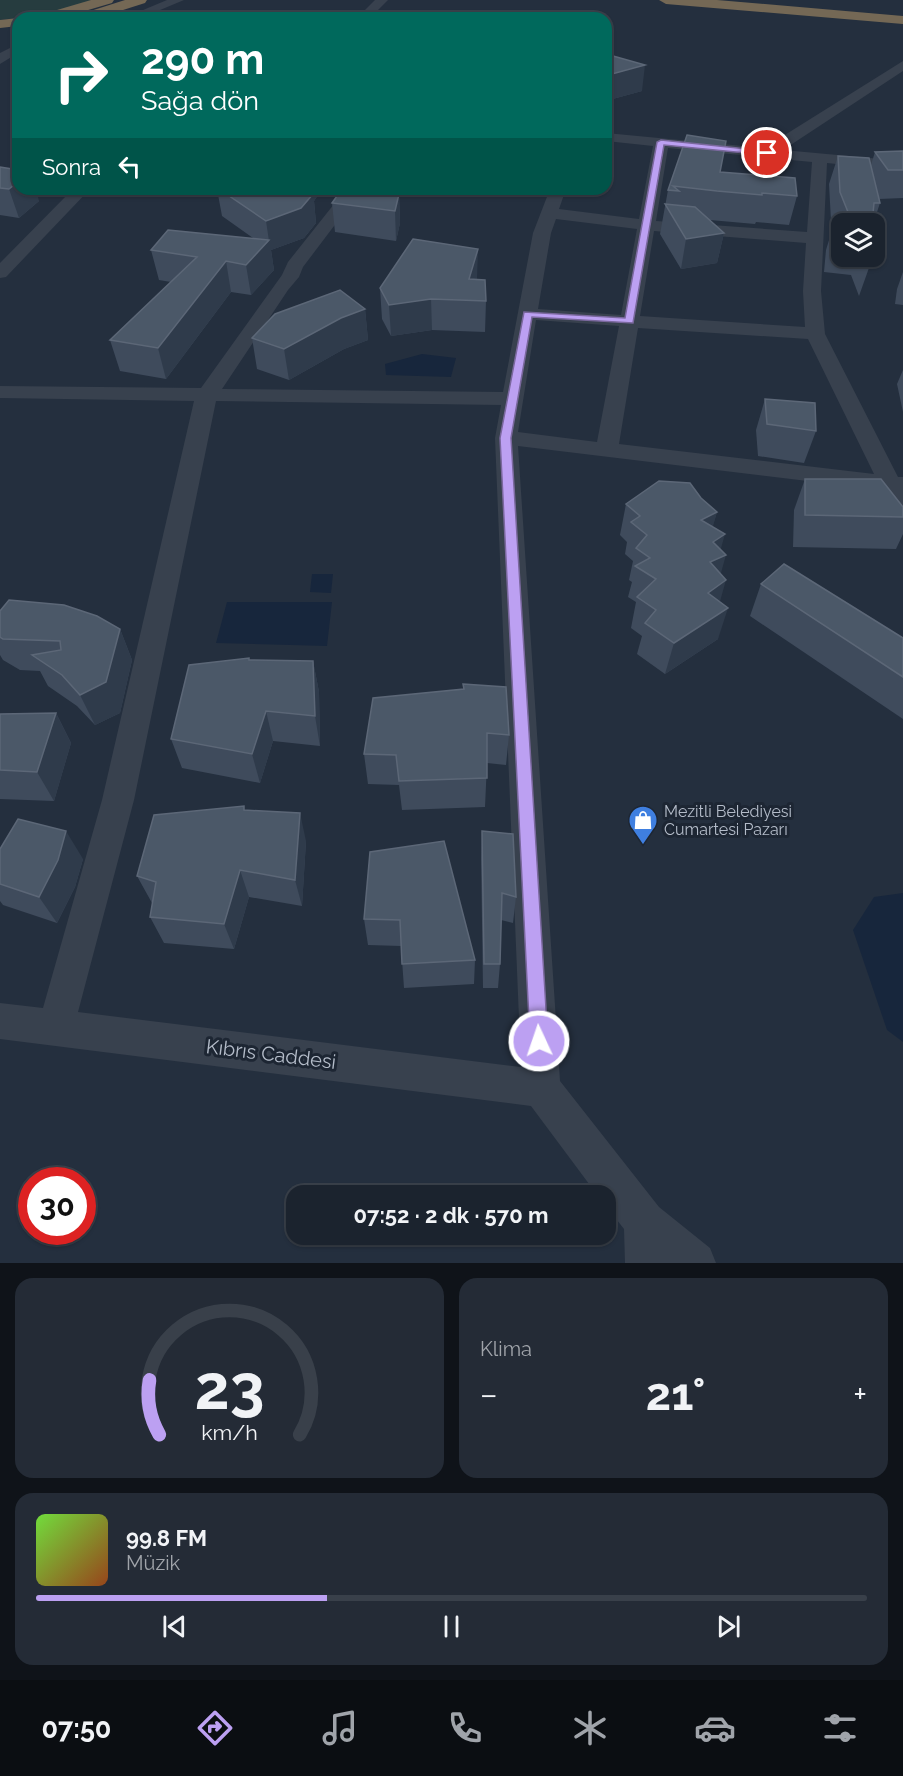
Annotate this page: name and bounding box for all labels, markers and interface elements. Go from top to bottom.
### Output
text: 290 m [141,35,264,84]
icon: right [42,36,120,114]
text: Sağa dön [141,85,259,116]
pin [741,127,792,178]
icon: arrive [750,136,783,169]
icon: left [113,150,146,183]
text: Sonra [42,154,101,180]
map controls [831,213,885,267]
button: layers [831,213,885,267]
place label: Mezitli Belediyesi Cumartesi Pazarı [664,802,792,839]
shop icon: Mezitli Belediyesi Cumartesi Pazarı [627,804,659,846]
position arrow [507,1009,571,1073]
street label: Kıbrıs Caddesi [205,1034,337,1074]
speed limit sign: 30 [18,1167,96,1245]
text: 07:52 · 2 dk · 570 m [354,1202,548,1228]
text: Klima [480,1337,532,1361]
text: 23 [194,1350,265,1424]
text: 21° [646,1368,705,1421]
text: − [480,1375,498,1414]
text: + [853,1375,867,1414]
text: km/h [201,1420,258,1445]
text: 99.8 FM [126,1525,207,1551]
text: Müzik [126,1551,180,1575]
icon: previous [158,1610,191,1643]
icon: pause [435,1610,468,1643]
icon: next [712,1610,745,1643]
icon: directions [194,1707,236,1749]
icon: music [319,1707,361,1749]
icon: phone [444,1707,486,1749]
icon: climate [569,1707,611,1749]
icon: car [694,1707,736,1749]
icon: filters [819,1707,861,1749]
text: 07:50 [42,1713,111,1744]

